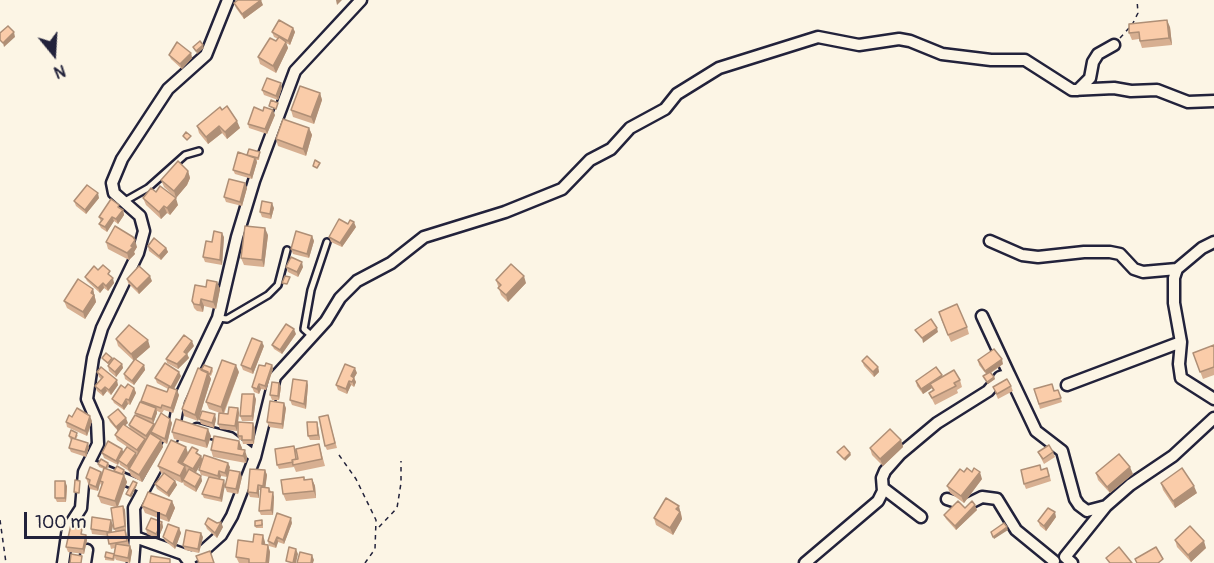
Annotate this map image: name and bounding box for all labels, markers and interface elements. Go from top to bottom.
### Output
north arrow [24,24,84,84]
text: N [51,60,68,82]
scale bar [27,500,164,538]
text: 100 m [35,511,87,534]

